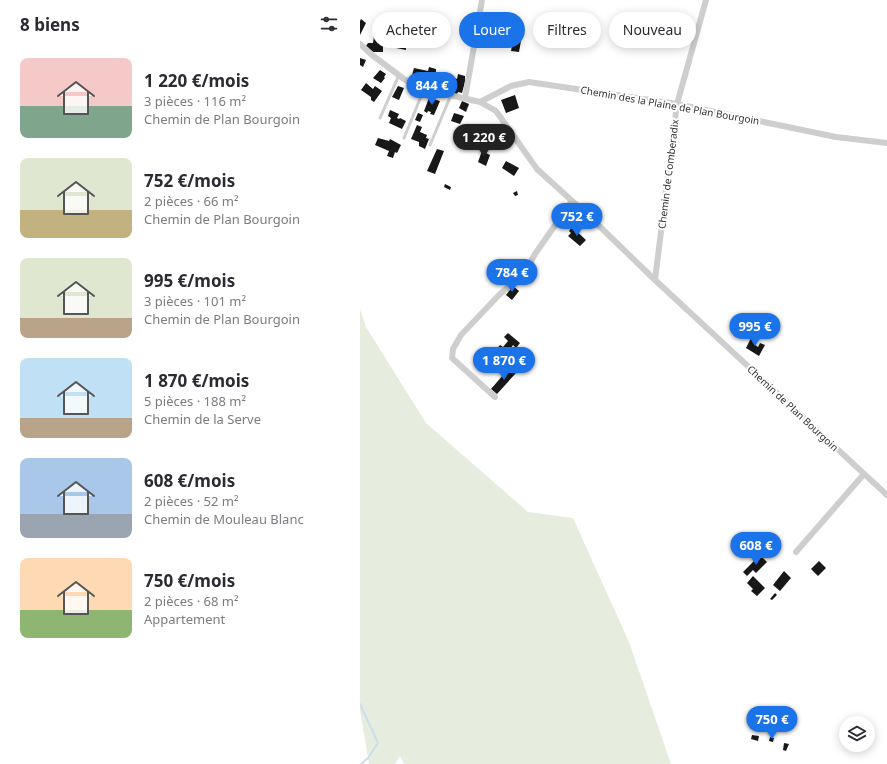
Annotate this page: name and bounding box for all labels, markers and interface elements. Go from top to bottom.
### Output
chip: Acheter [372,12,451,48]
chip: Louer [459,12,525,48]
chip: Filtres [533,12,601,48]
chip: Nouveau [609,12,696,48]
text: 8 biens [20,13,80,36]
icon: filters [318,13,340,35]
text: 1 220 €/mois [144,69,249,92]
pin: 844 € [404,72,460,106]
icon: home [52,74,100,122]
text: 844 € [415,76,449,94]
street label: Chemin des la Plaine de Plan Bourgoin [580,82,760,128]
text: 3 pièces · 116 m² [144,92,246,110]
text: Chemin de Plan Bourgoin [144,110,300,128]
street label: Chemin de Comberadix [654,118,682,230]
pin: 1 220 € [447,124,521,158]
text: 1 220 € [462,128,506,146]
text: 752 €/mois [144,169,235,192]
icon: home [52,174,100,222]
text: 2 pièces · 66 m² [144,192,239,210]
pin: 752 € [549,203,605,237]
text: 752 € [560,207,594,225]
text: Chemin de Plan Bourgoin [144,210,300,228]
pin: 784 € [484,259,540,293]
text: 784 € [495,263,529,281]
text: 995 €/mois [144,269,235,292]
icon: home [52,274,100,322]
text: 3 pièces · 101 m² [144,292,246,310]
text: Chemin de Plan Bourgoin [144,310,300,328]
pin: 995 € [727,313,783,347]
text: 995 € [738,317,772,335]
pin: 1 870 € [467,347,541,381]
text: 1 870 € [482,351,526,369]
street label: Chemin de Plan Bourgoin [744,362,842,454]
text: 1 870 €/mois [144,369,249,392]
icon: home [52,374,100,422]
text: 5 pièces · 188 m² [144,392,246,410]
text: Chemin de la Serve [144,410,261,428]
text: 608 €/mois [144,469,235,492]
icon: home [52,474,100,522]
text: 2 pièces · 52 m² [144,492,239,510]
text: Chemin de Mouleau Blanc [144,510,304,528]
pin: 608 € [728,532,784,566]
text: 608 € [739,536,773,554]
text: 750 €/mois [144,569,235,592]
icon: home [52,574,100,622]
text: 2 pièces · 68 m² [144,592,239,610]
text: Appartement [144,610,225,628]
pin: 750 € [744,706,800,740]
text: 750 € [755,710,789,728]
map controls [839,716,875,752]
button: layers [839,716,875,752]

